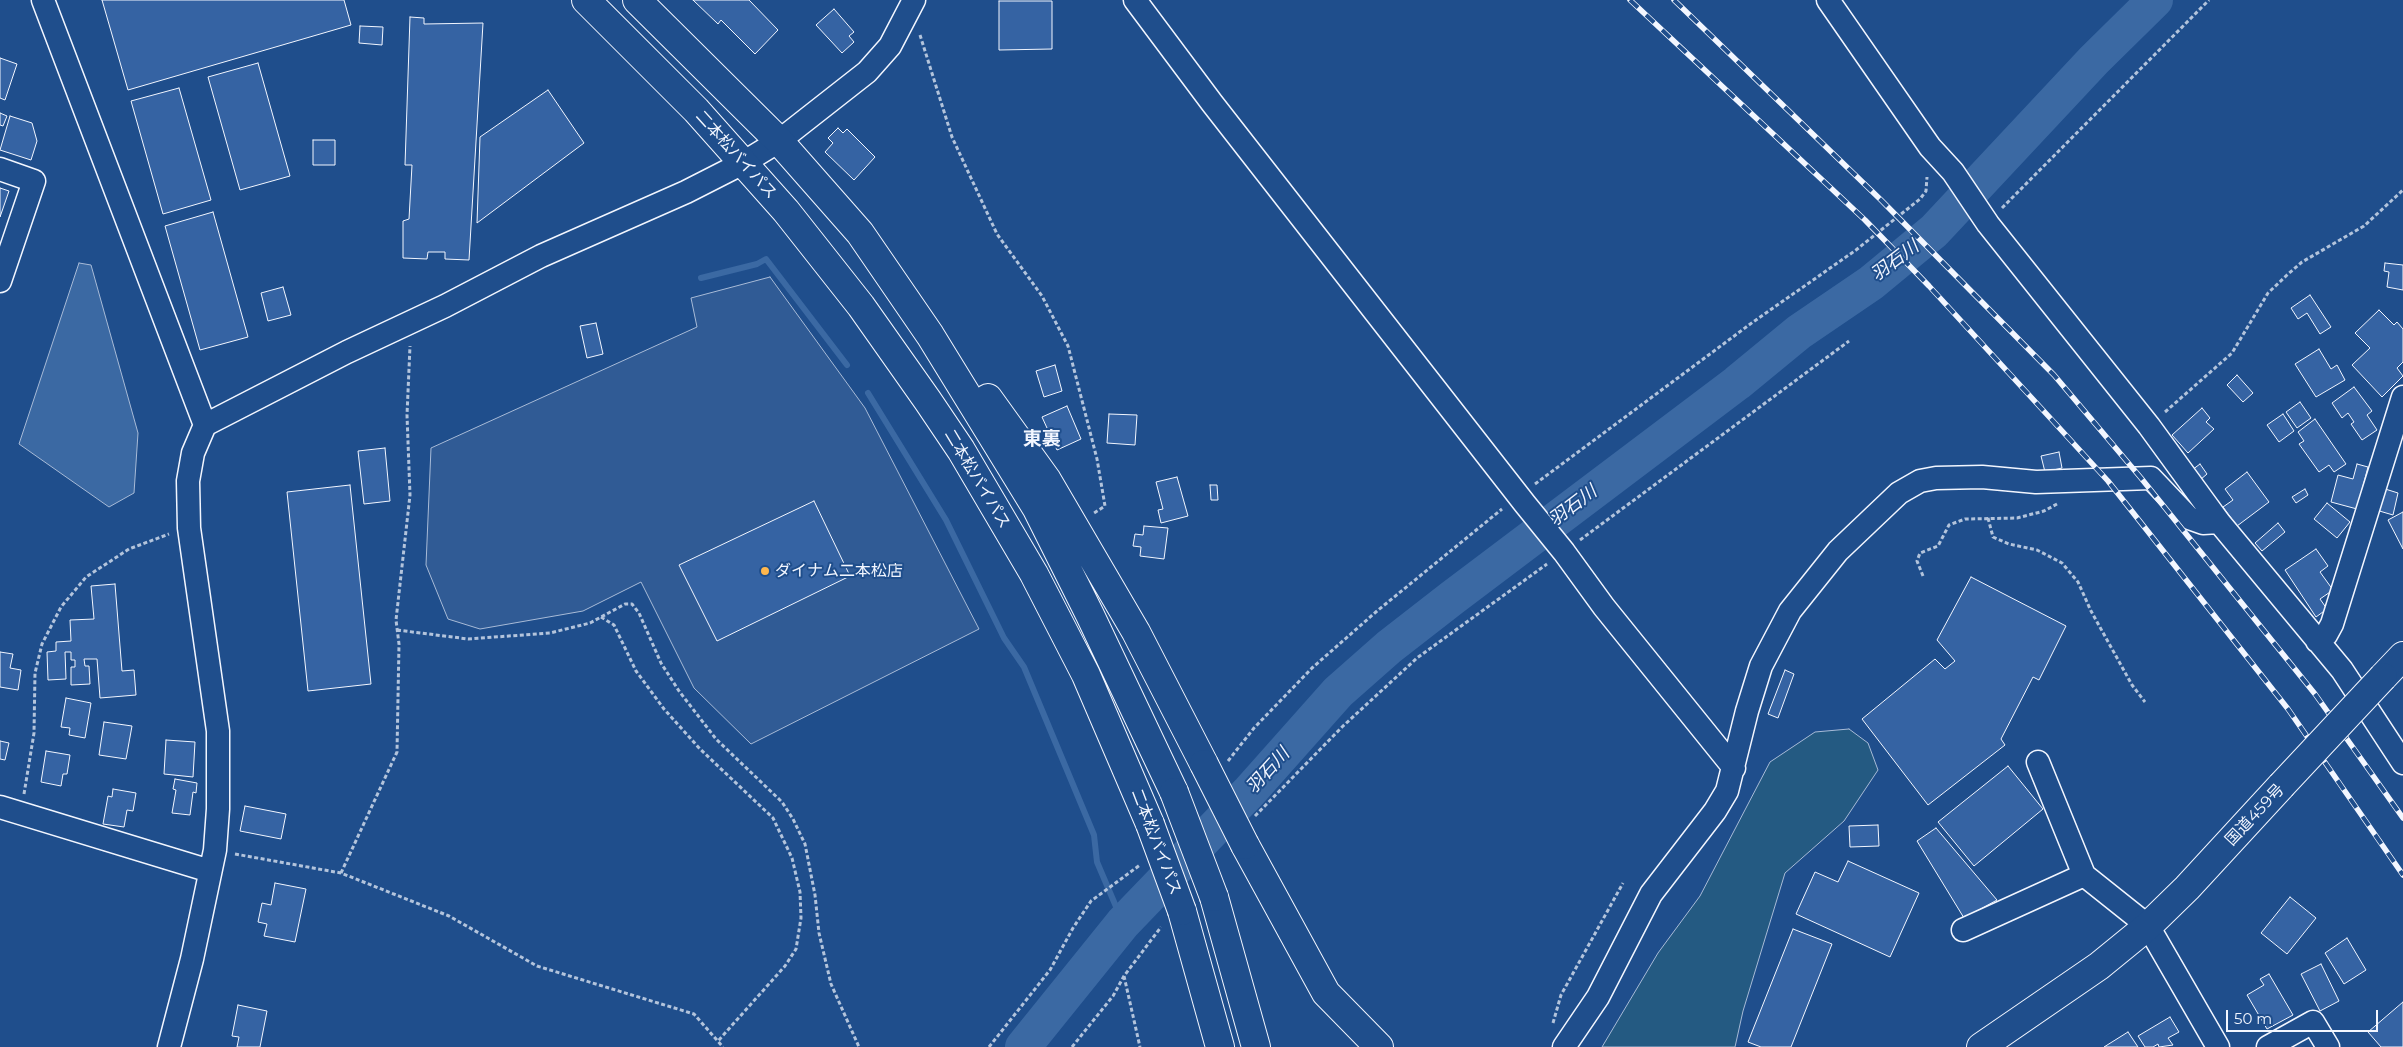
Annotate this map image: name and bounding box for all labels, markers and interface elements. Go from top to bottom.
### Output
street label: 二本松バイパス [691,107,781,203]
water label: 羽石川 [1867,236,1923,286]
street label: 二本松バイパス [940,426,1014,532]
district label: 東裏 [1023,428,1061,450]
water label: 羽石川 [1545,481,1601,531]
place label: ダイナム二本松店 [775,561,903,581]
marker: ダイナム二本松店 [759,565,771,577]
water label: 羽石川 [1242,744,1294,798]
street label: 国道459号 [2222,780,2288,850]
street label: 二本松バイパス [1127,786,1185,898]
scale bar [2228,1000,2380,1032]
text: 50 m [2234,1009,2272,1028]

